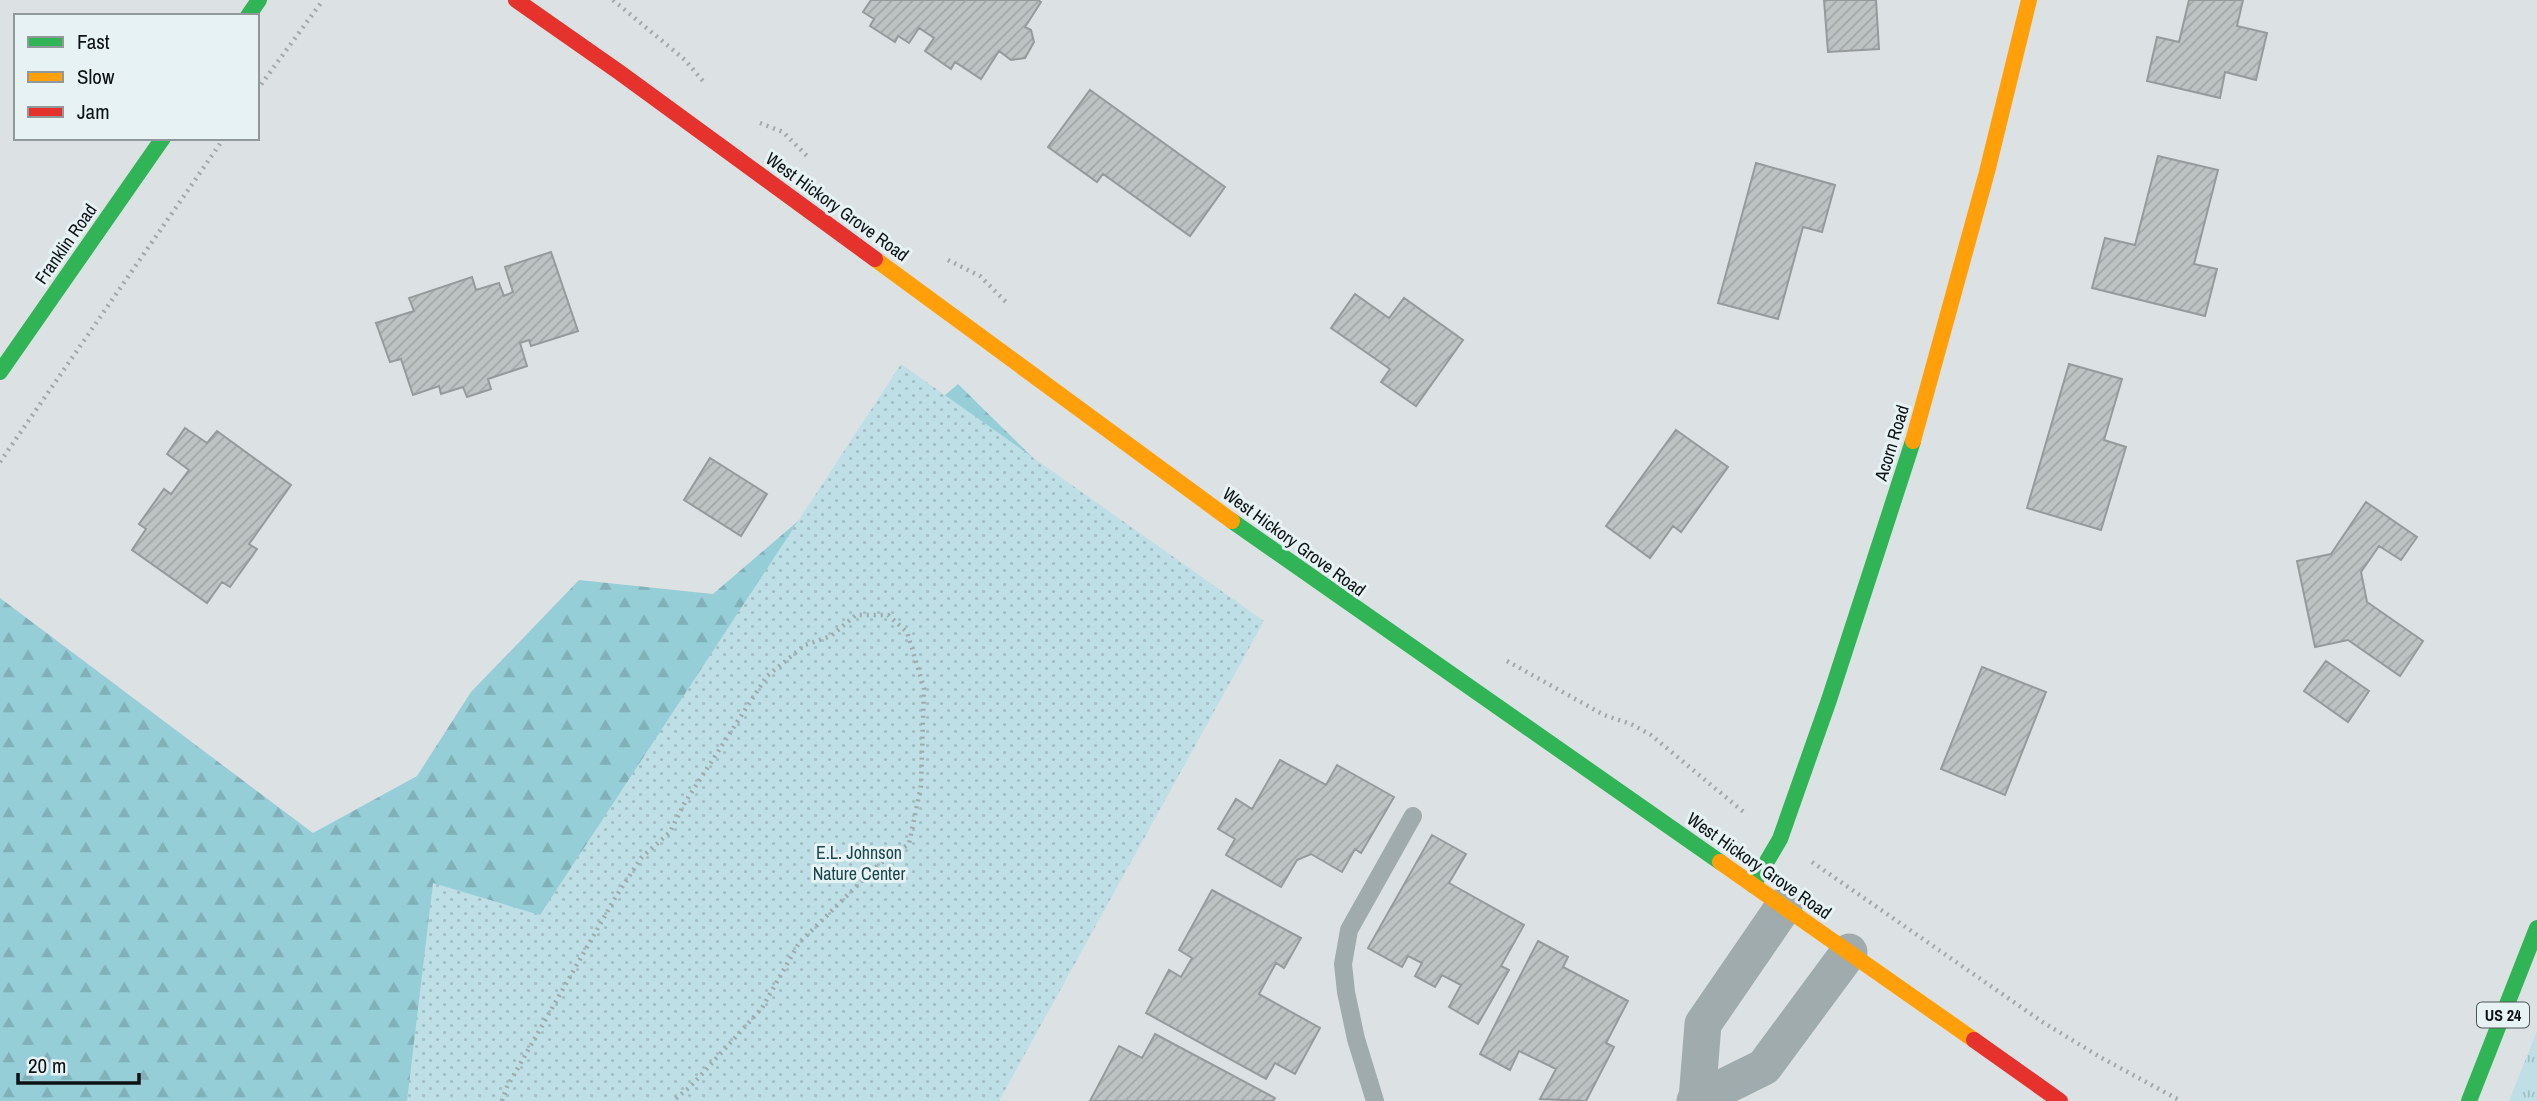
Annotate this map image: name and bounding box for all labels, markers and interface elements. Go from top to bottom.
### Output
legend [14,14,259,140]
text: Fast [77,27,110,56]
text: Slow [77,62,115,91]
text: Jam [77,97,110,126]
street label: West Hickory Grove Road [761,146,914,267]
street label: Franklin Road [29,199,102,289]
street label: Acorn Road [1868,402,1915,485]
street label: West Hickory Grove Road [1218,481,1371,602]
street label: West Hickory Grove Road [1682,806,1837,925]
park label: E.L. Johnson Nature Center [813,840,905,886]
road number: US 24 [2477,1002,2529,1028]
scale bar [18,1042,138,1086]
text: 20 m [28,1051,66,1080]

